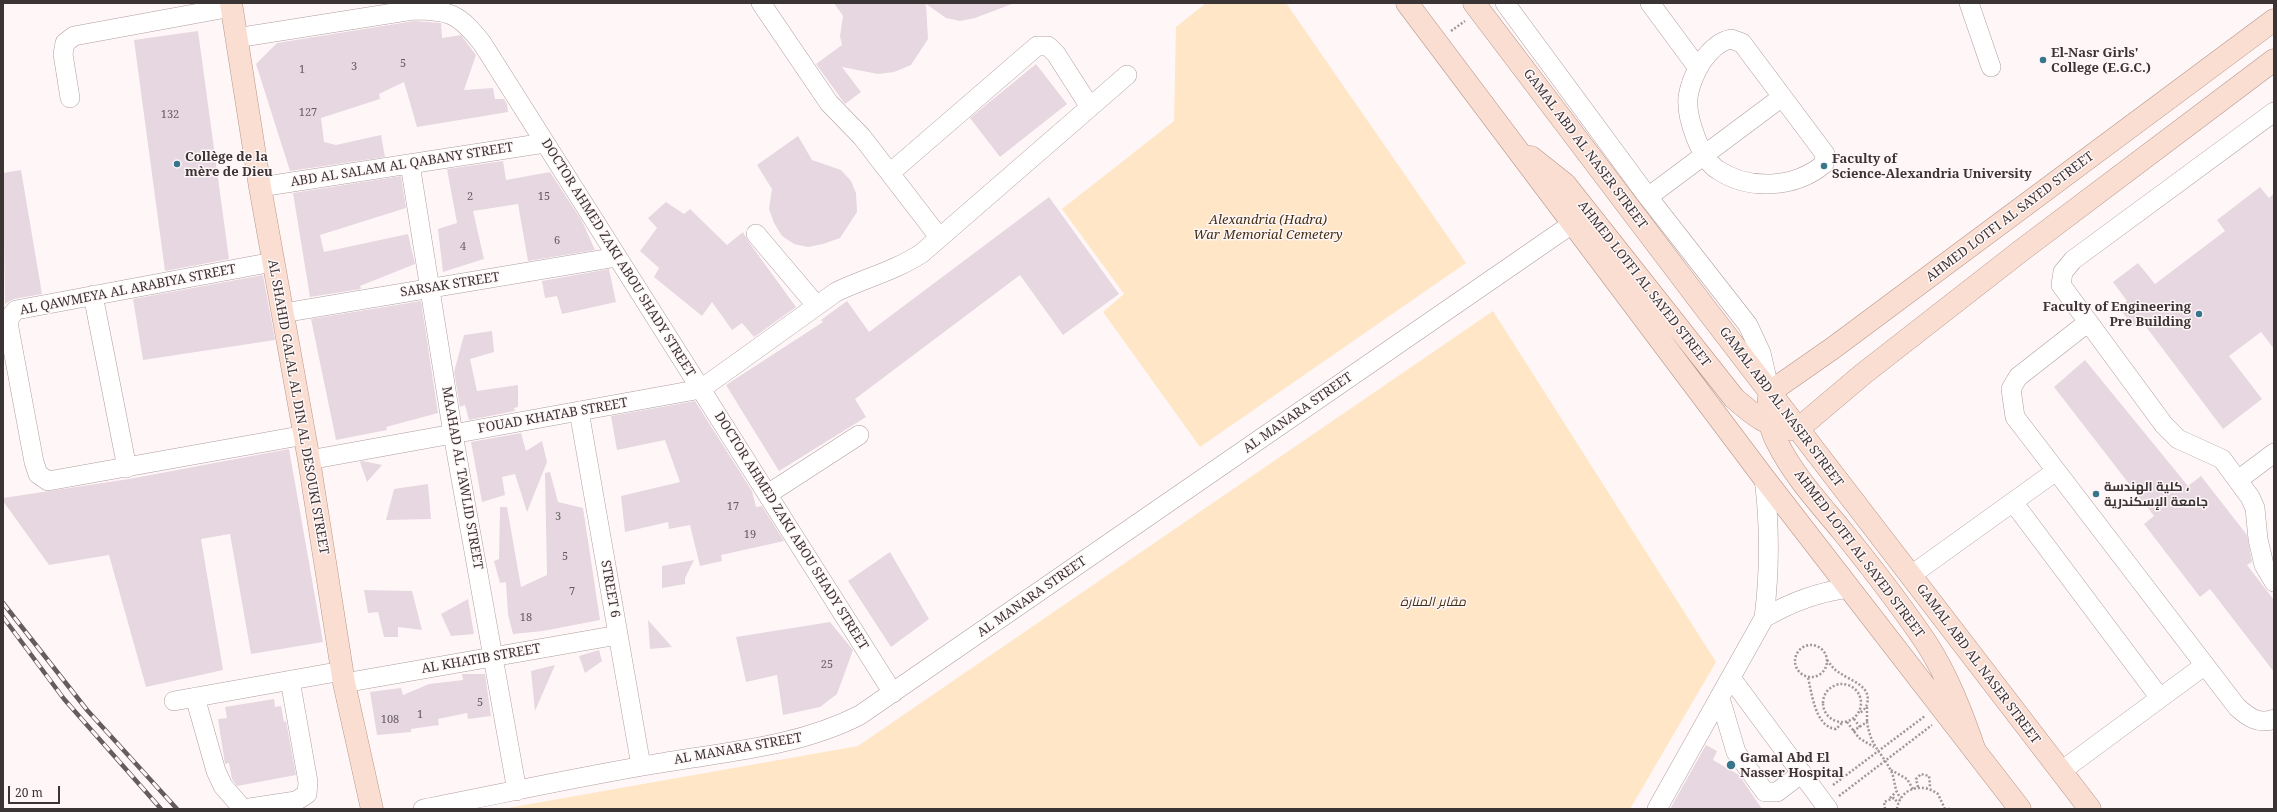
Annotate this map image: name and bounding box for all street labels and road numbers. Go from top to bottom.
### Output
street label: GAMAL ABD AL NASER STREET [1520,66,1650,232]
street label: DOCTOR AHMED ZAKI ABOU SHADY STREET [538,136,698,380]
street label: ABD AL SALAM AL QABANY STREET [289,140,515,190]
street label: AHMED LOTFI AL SAYED STREET [1923,149,2097,285]
street label: AHMED LOTFI AL SAYED STREET [1574,198,1714,370]
street label: AL SHAHID GALAL AL DIN AL DESOUKI STREET [264,258,332,556]
street label: AL QAWMEYA AL ARABIYA STREET [19,261,237,319]
street label: SARSAK STREET [399,269,501,301]
street label: GAMAL ABD AL NASER STREET [1716,324,1846,490]
street label: AL MANARA STREET [1240,369,1356,457]
street label: MAAHAD AL TAWLID STREET [438,385,486,571]
street label: FOUAD KHATAB STREET [477,395,629,437]
street label: DOCTOR AHMED ZAKI ABOU SHADY STREET [711,409,871,653]
street label: AHMED LOTFI AL SAYED STREET [1791,467,1927,641]
street label: AL MANARA STREET [974,553,1090,641]
street label: STREET 6 [597,559,623,619]
street label: GAMAL ABD AL NASER STREET [1913,581,2043,747]
street label: AL KHATIB STREET [420,641,542,677]
street label: AL MANARA STREET [673,730,803,768]

